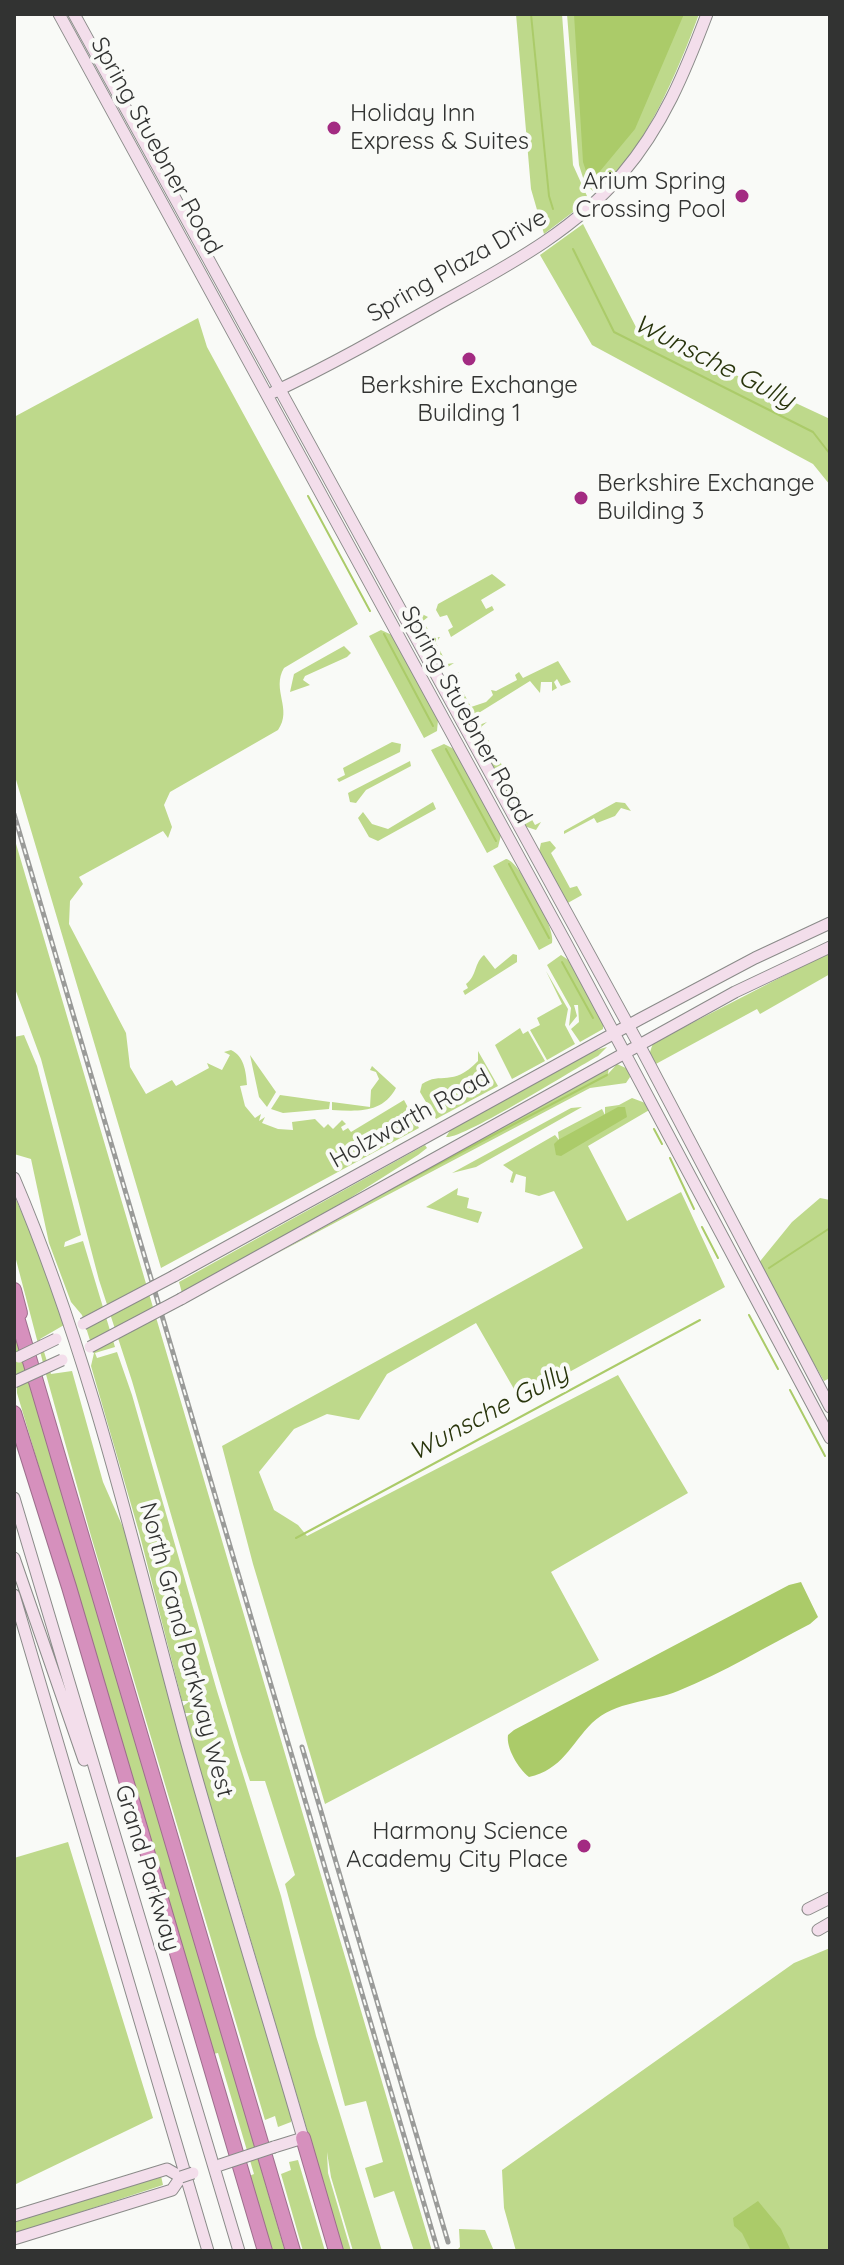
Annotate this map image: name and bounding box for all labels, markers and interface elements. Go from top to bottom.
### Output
street label: Spring Stuebner Road [84,32,228,260]
place label: Holiday Inn Express & Suites [350,100,529,156]
marker: Holiday Inn Express & Suites [325,119,343,137]
place label: Arium Spring Crossing Pool [575,168,726,224]
marker: Arium Spring Crossing Pool [733,187,751,205]
street label: Spring Plaza Drive [362,203,552,329]
water label: Wunsche Gully [628,308,800,416]
marker: Berkshire Exchange Building 1 [460,350,478,368]
place label: Berkshire Exchange Building 1 [360,372,578,428]
place label: Berkshire Exchange Building 3 [597,470,814,526]
marker: Berkshire Exchange Building 3 [572,489,590,507]
street label: Spring Stuebner Road [394,601,538,829]
street label: Holzwarth Road [325,1063,495,1175]
water label: Wunsche Gully [404,1358,574,1468]
street label: North Grand Parkway West [133,1499,239,1801]
street label: Grand Parkway [108,1781,186,1955]
place label: Harmony Science Academy City Place [346,1818,568,1874]
marker: Harmony Science Academy City Place [575,1837,593,1855]

